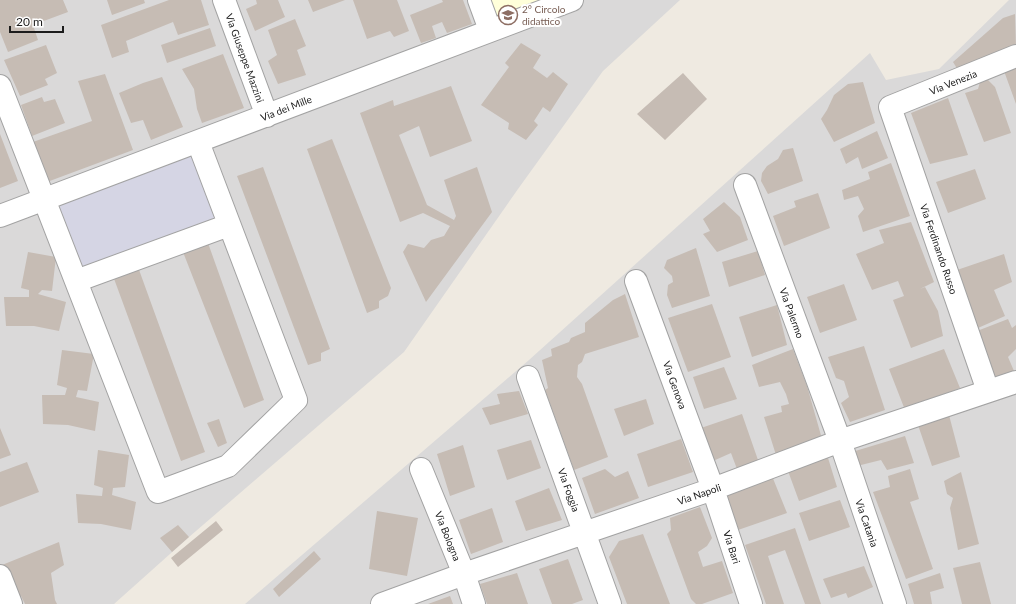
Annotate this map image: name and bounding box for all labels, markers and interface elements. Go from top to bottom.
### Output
place label: 2° Circolo didattico [522,3,566,27]
school or university icon: 2° Circolo didattico [497,4,519,26]
scale bar [10,8,63,34]
street label: Via Giuseppe Mazzini [223,12,267,104]
text: 20 m [16,14,43,29]
street label: Via Venezia [927,67,979,97]
street label: Via dei Mille [259,93,313,123]
street label: Via Ferdinando Russo [918,202,960,296]
street label: Via Palermo [777,286,807,340]
street label: Via Genova [661,359,689,411]
street label: Via Foggia [556,467,582,513]
street label: Via Napoli [676,481,722,507]
street label: Via Catania [853,498,881,549]
street label: Via Bologna [433,509,463,563]
street label: Via Bari [721,529,743,565]

